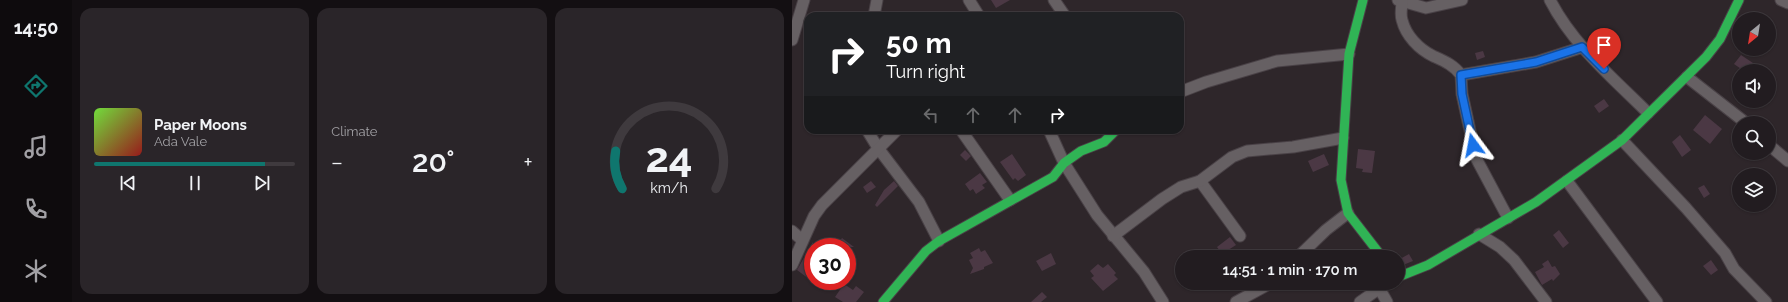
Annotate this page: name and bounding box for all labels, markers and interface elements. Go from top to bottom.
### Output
north arrow [1732,12,1776,56]
map controls [1732,12,1776,212]
text: 14:50 [14,17,58,38]
text: 50 m [886,27,952,60]
icon: right [820,28,872,80]
pin [1587,28,1621,69]
icon: arrive [1593,34,1615,56]
text: Turn right [886,61,965,82]
button: sound [1732,64,1776,108]
icon: directions [22,72,50,100]
icon: left [920,104,942,126]
icon: ahead [962,104,984,126]
icon: ahead [1004,104,1026,126]
icon: right [1046,104,1068,126]
text: Paper Moons [154,116,247,134]
button: search [1732,116,1776,160]
text: Climate [331,124,377,139]
position arrow [1452,124,1494,166]
icon: music [22,133,50,161]
text: 24 [646,133,693,182]
text: Ada Vale [154,134,207,149]
text: 20° [412,144,455,179]
text: − [331,149,343,175]
text: + [524,149,533,175]
button: layers [1732,168,1776,212]
icon: previous [117,172,139,194]
icon: pause [184,172,206,194]
icon: next [251,172,273,194]
text: km/h [650,180,688,196]
icon: phone [22,195,50,223]
speed limit sign: 30 [804,238,856,290]
icon: climate [22,257,50,285]
text: 14:51 · 1 min · 170 m [1223,261,1357,279]

